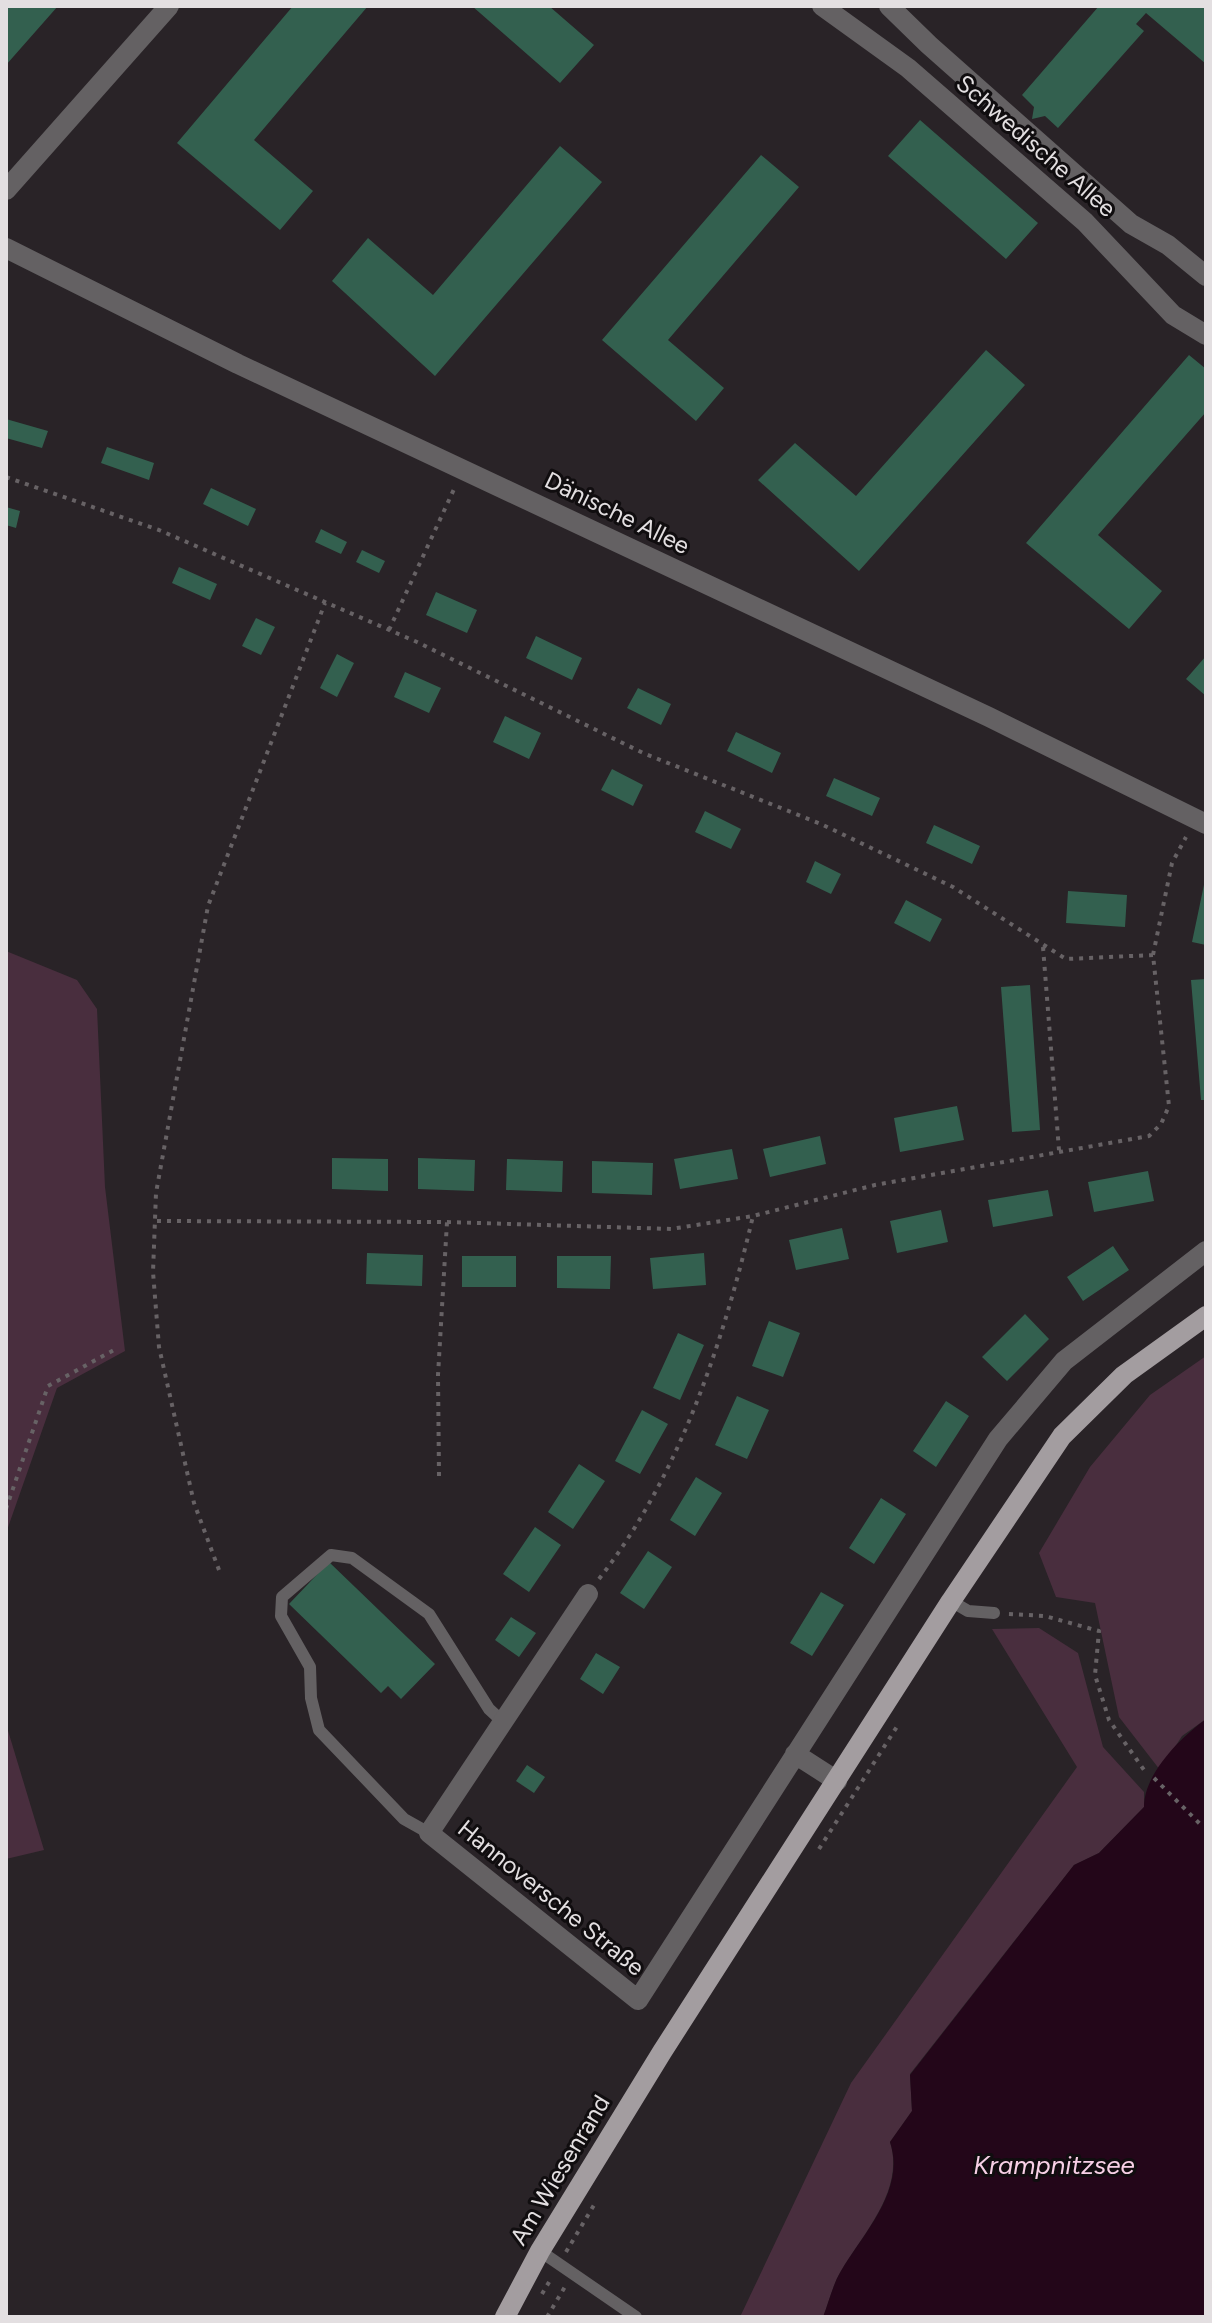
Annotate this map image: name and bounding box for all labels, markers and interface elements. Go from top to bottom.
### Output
street label: Schwedische Allee [951,68,1122,223]
street label: Dänische Allee [540,465,694,560]
street label: Hannoversche Straße [452,1814,650,1982]
street label: Am Wiesenrand [503,2089,616,2250]
water label: Krampnitzsee [973,2149,1135,2181]

